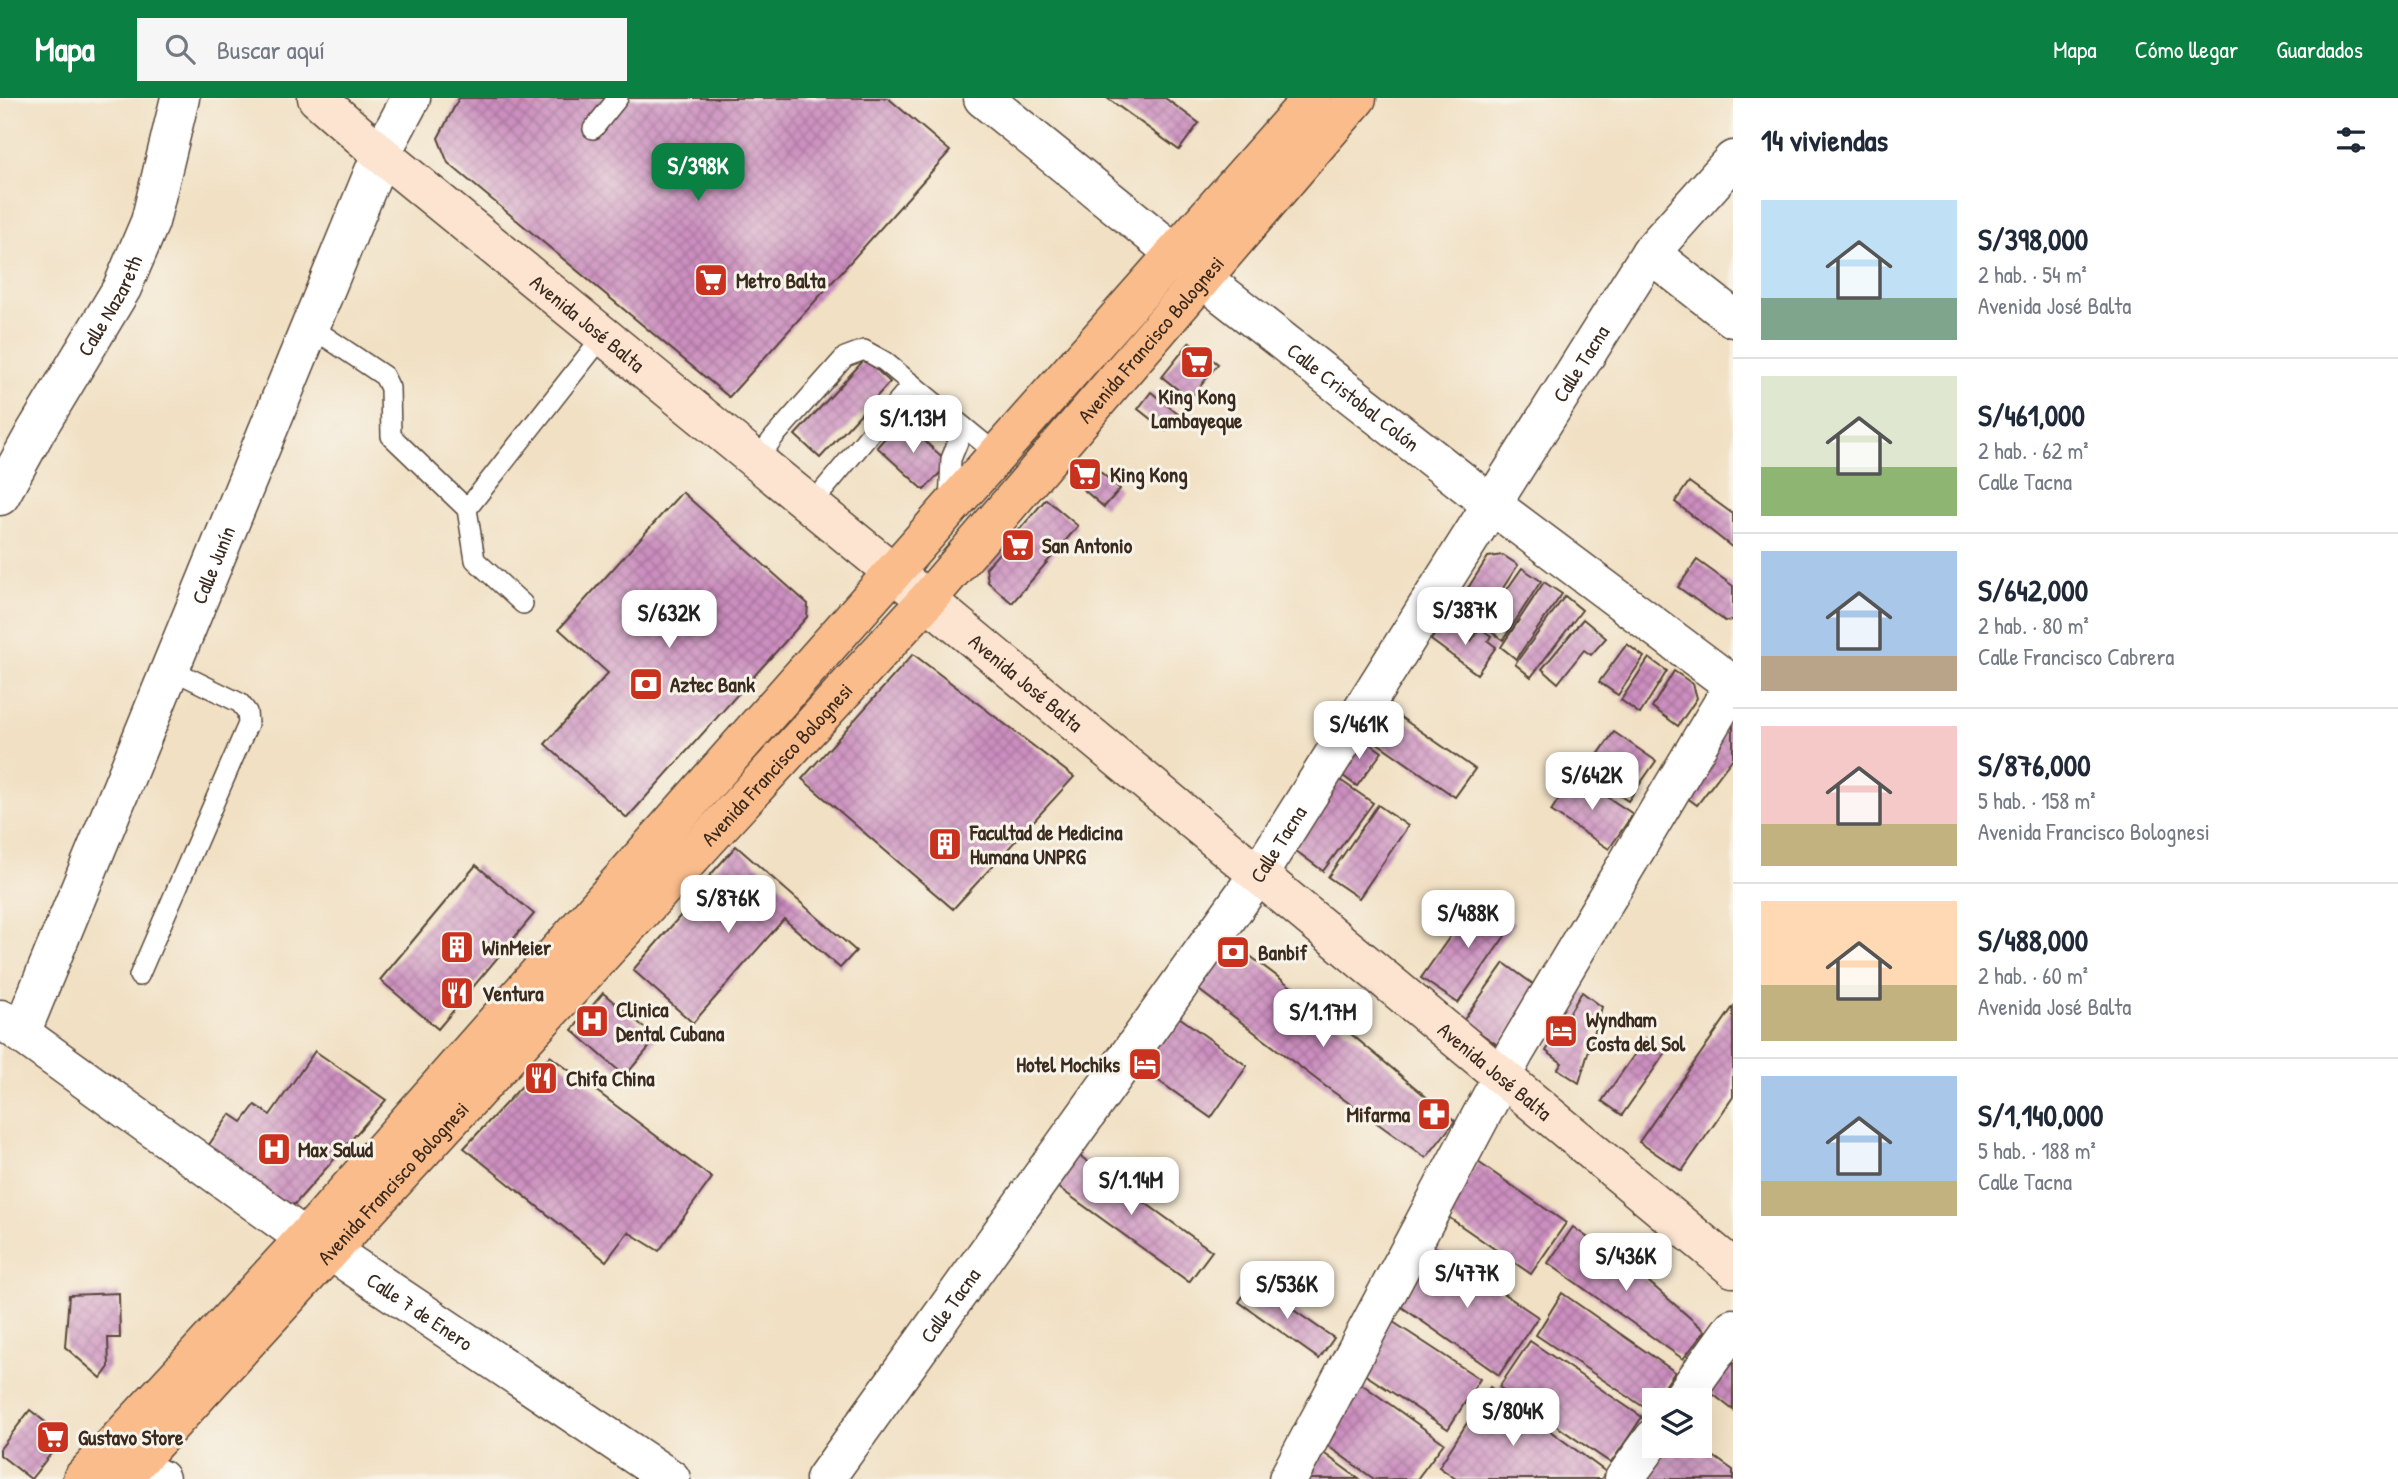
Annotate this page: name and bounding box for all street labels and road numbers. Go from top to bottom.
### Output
street label: Avenida Francisco Bolognesi [1070,249,1230,429]
street label: Calle Nazareth [70,250,149,361]
street label: Avenida José Balta [524,267,651,378]
street label: Calle Tacna [1545,319,1616,407]
street label: Calle Cristobal Colón [1281,336,1426,458]
street label: Calle Junín [184,521,242,608]
street label: Avenida José Balta [963,626,1089,738]
street label: Avenida Francisco Bolognesi [694,676,859,852]
street label: Calle Tacna [1243,800,1313,888]
street label: Avenida José Balta [1432,1015,1558,1127]
street label: Avenida Francisco Bolognesi [310,1095,475,1271]
street label: Calle Tacna [913,1262,987,1348]
street label: Calle 7 de Enero [361,1265,479,1357]

